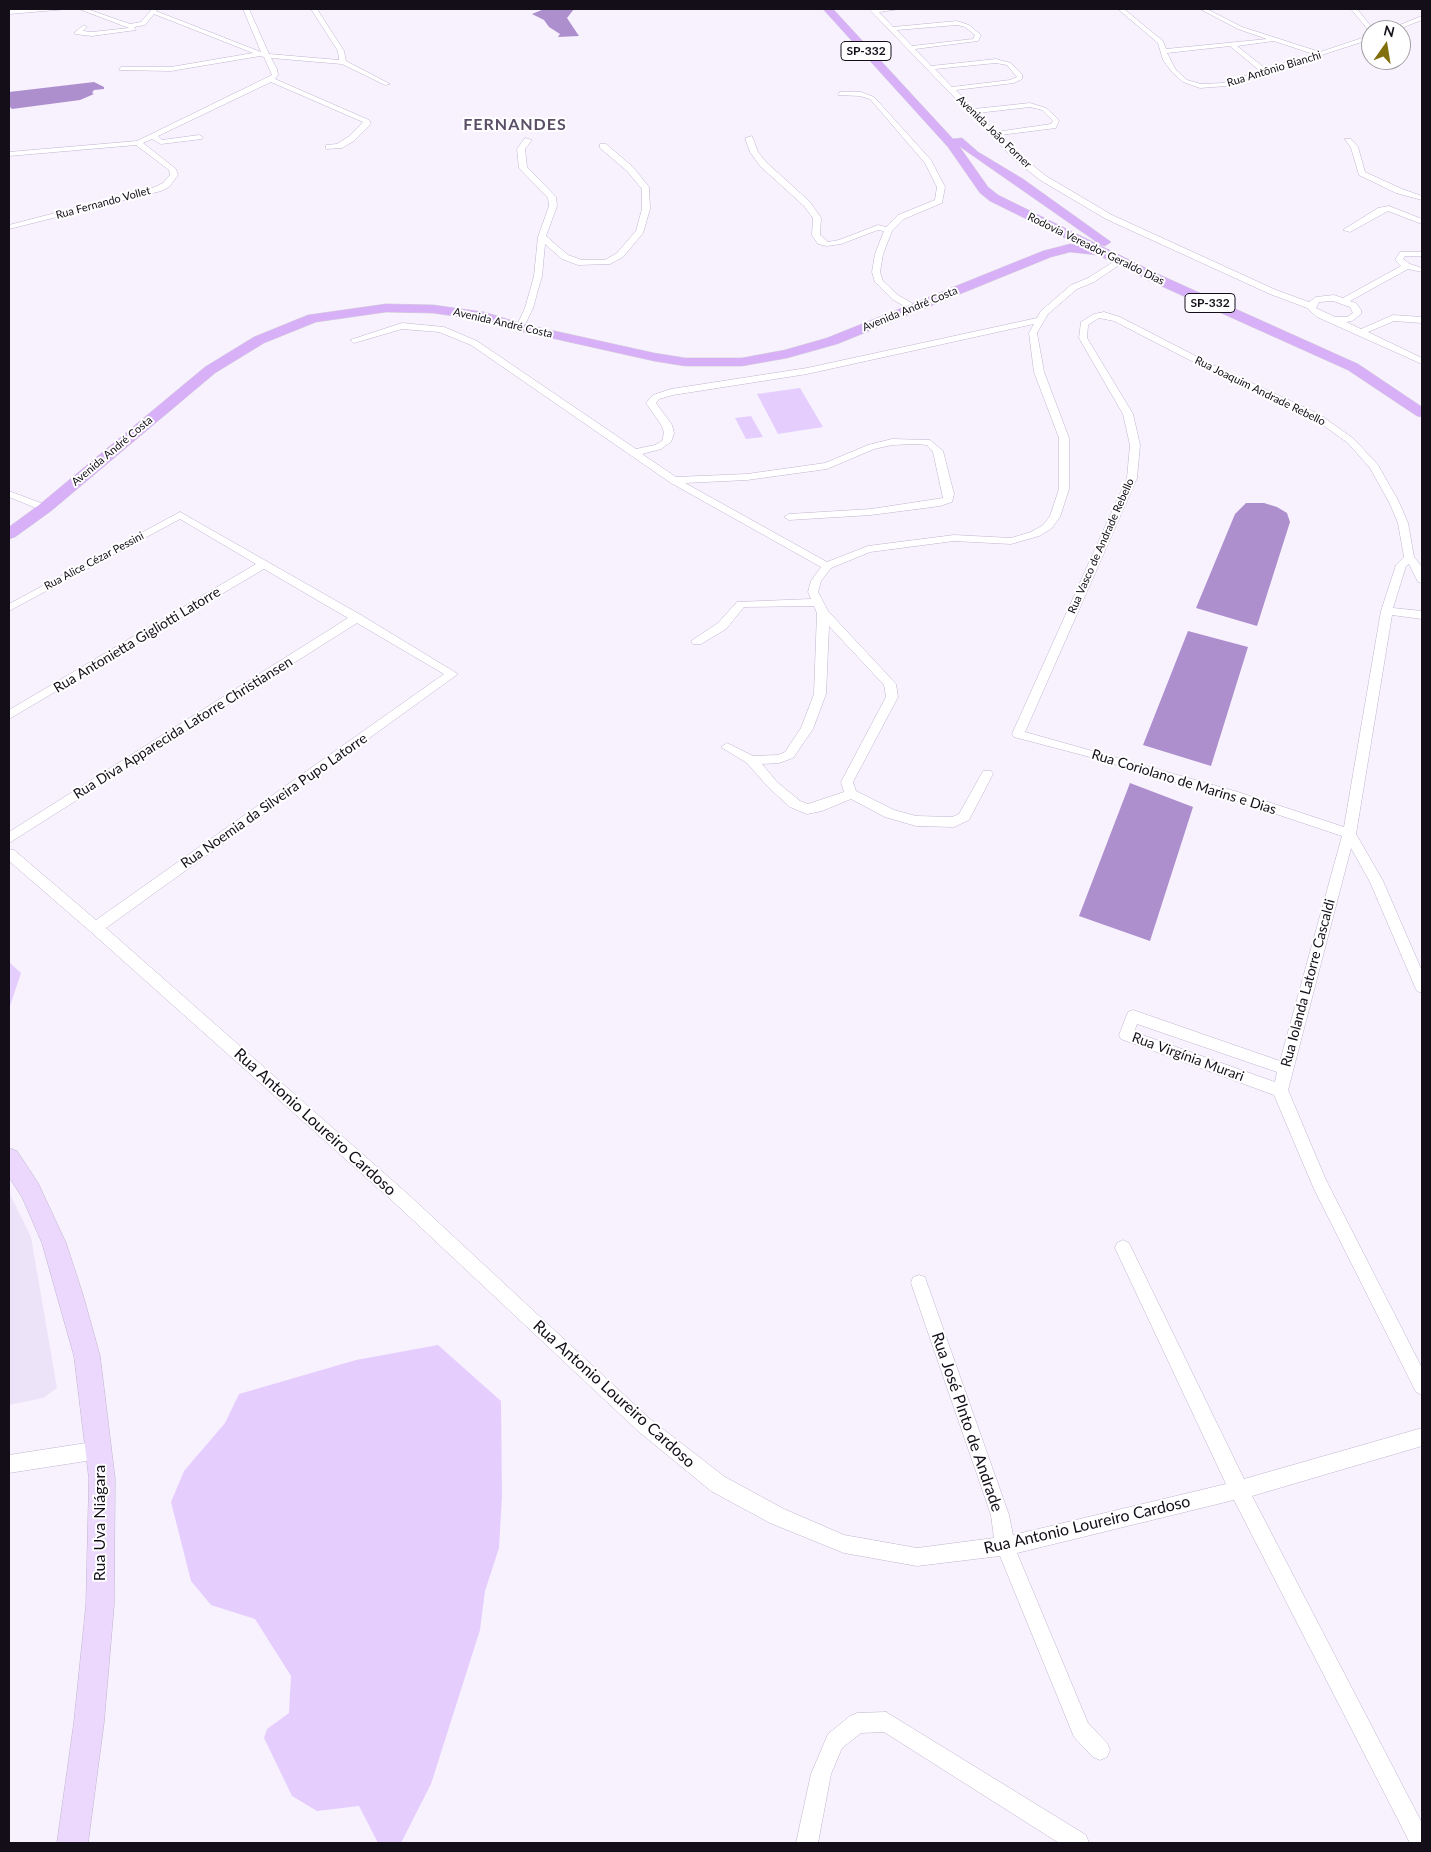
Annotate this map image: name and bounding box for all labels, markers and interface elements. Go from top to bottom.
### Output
north arrow [1361,20,1411,70]
text: N [1382,21,1396,40]
road number: SP-332 [841,41,891,60]
street label: Rua Antônio Bianchi [1225,48,1323,90]
street label: Avenida João Forner [954,93,1034,171]
district label: FERNANDES [462,115,568,135]
street label: Rua Fernando Vollet [54,184,152,222]
street label: Rodovia Vereador Geraldo Dias [1026,210,1166,288]
street label: Avenida André Costa [861,284,959,334]
road number: SP-332 [1185,294,1235,312]
street label: Avenida André Costa [452,305,554,341]
street label: Rua Joaquim Andrade Rebello [1193,354,1327,428]
street label: Avenida André Costa [69,413,155,489]
street label: Rua Vasco de Andrade Rebello [1065,476,1137,616]
street label: Rua Alice Cézar Pessini [42,529,146,593]
street label: Rua Antonietta Gigliotti Latorre [51,583,223,697]
street label: Rua Diva Apparecida Latorre Christiansen [70,653,296,803]
street label: Rua Noemia da Silveira Pupo Latorre [178,730,370,872]
street label: Rua Coriolano de Marins e Dias [1090,746,1278,818]
street label: Rua Iolanda Latorre Cascaldi [1277,897,1339,1069]
street label: Rua Virgínia Murari [1130,1029,1246,1085]
street label: Rua Antonio Loureiro Cardoso [230,1044,400,1200]
street label: Rua Antonio Loureiro Cardoso [529,1316,699,1472]
street label: Rua José PInto de Andrade [927,1330,1007,1514]
street label: Rua Uva Niágara [90,1465,110,1581]
street label: Rua Antonio Loureiro Cardoso [982,1492,1192,1558]

